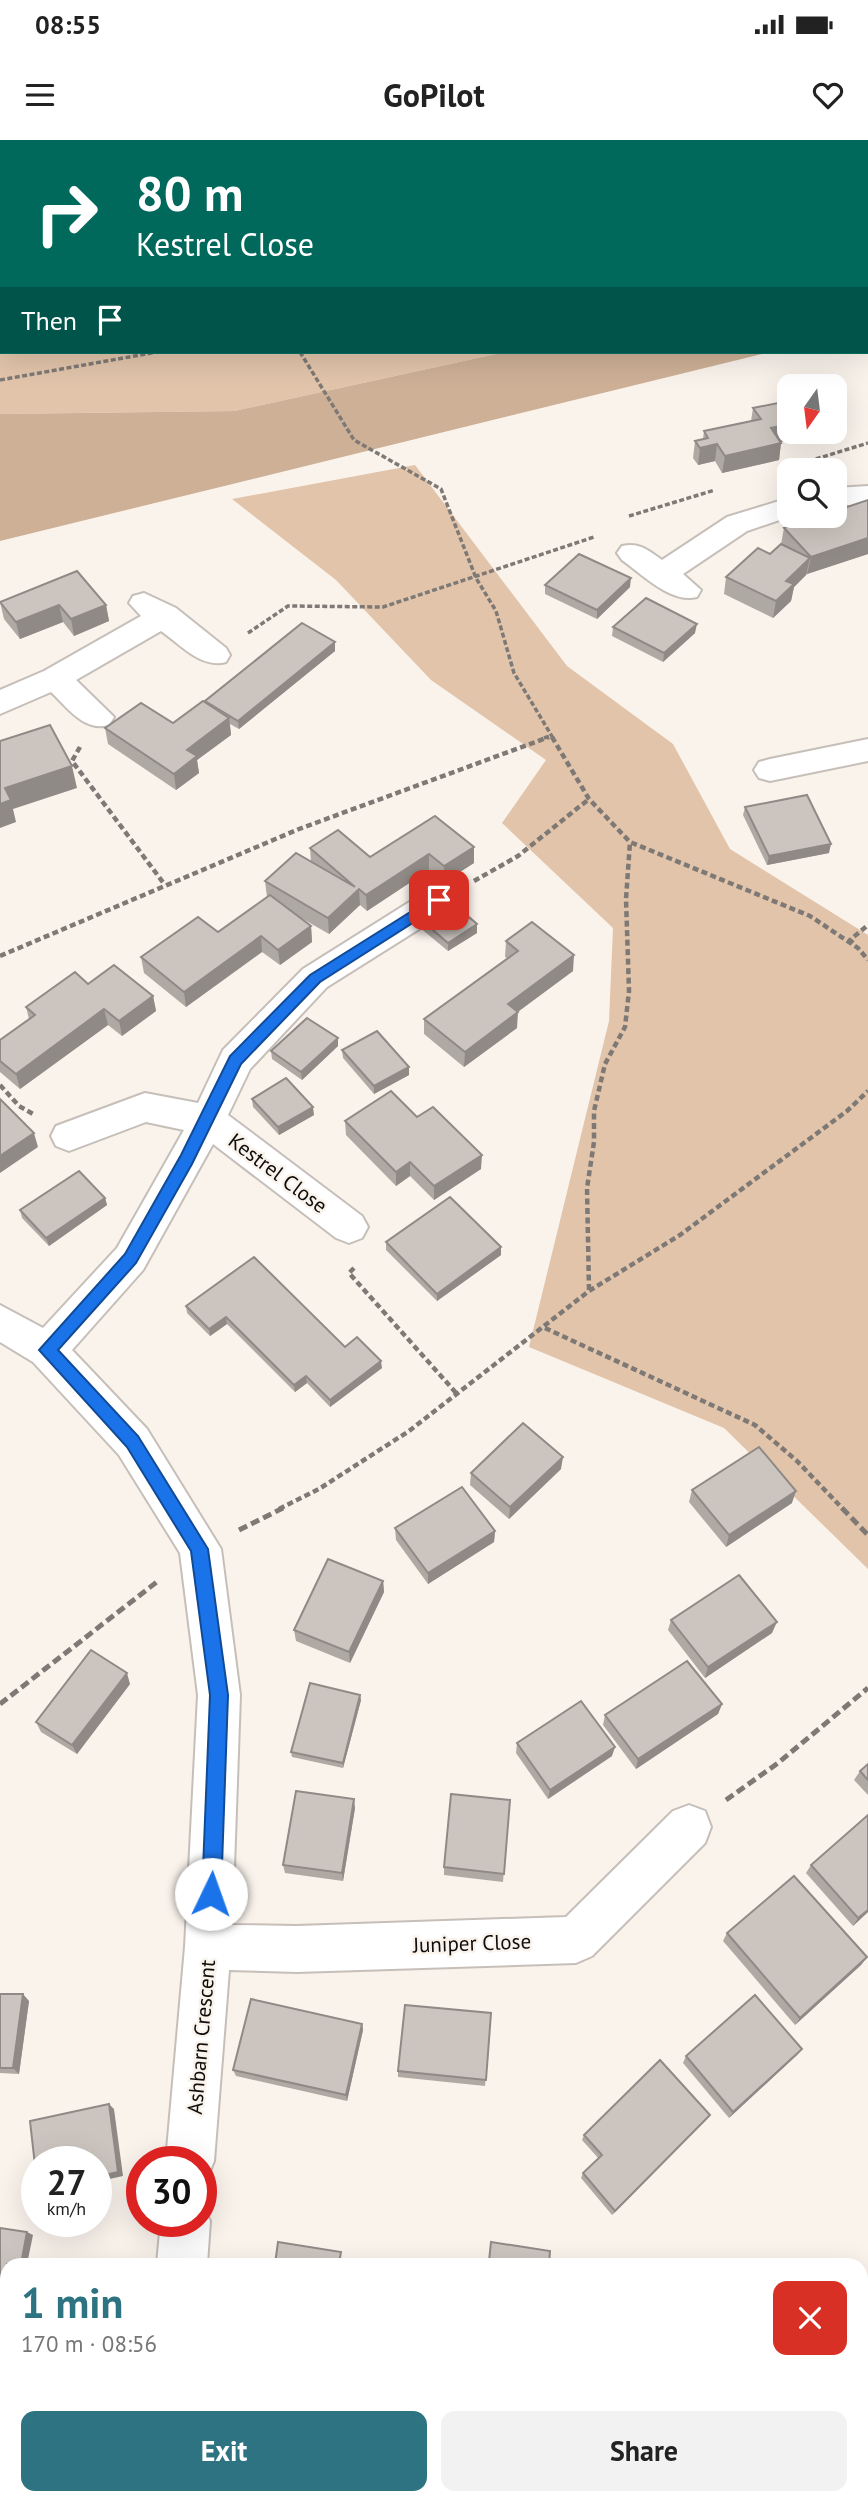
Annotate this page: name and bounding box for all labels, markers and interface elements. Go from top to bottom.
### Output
text: 08:55 [35,8,101,41]
text: GoPilot [383,74,485,116]
icon: menu [21,76,59,114]
icon: heart [809,76,847,114]
text: 80 m [136,161,243,225]
icon: right [21,168,112,259]
text: Kestrel Close [136,223,314,265]
icon: arrive [91,301,129,339]
text: Then [21,304,77,337]
north arrow [777,374,847,444]
map controls [777,374,847,528]
button: search [777,458,847,528]
pin [409,870,469,930]
icon: arrive [420,881,458,919]
street label: Kestrel Close [223,1127,333,1219]
position arrow [174,1857,248,1931]
street label: Juniper Close [411,1927,532,1959]
street label: Ashbarn Crescent [181,1959,221,2115]
speed limit sign: 30 [126,2146,217,2237]
text: 27 [47,2159,86,2205]
text: km/h [47,2197,86,2220]
text: 1 min [21,2275,123,2330]
button: close [773,2281,847,2355]
text: 170 m · 08:56 [21,2329,157,2358]
button: Exit [21,2411,427,2491]
button: Share [441,2411,847,2491]

